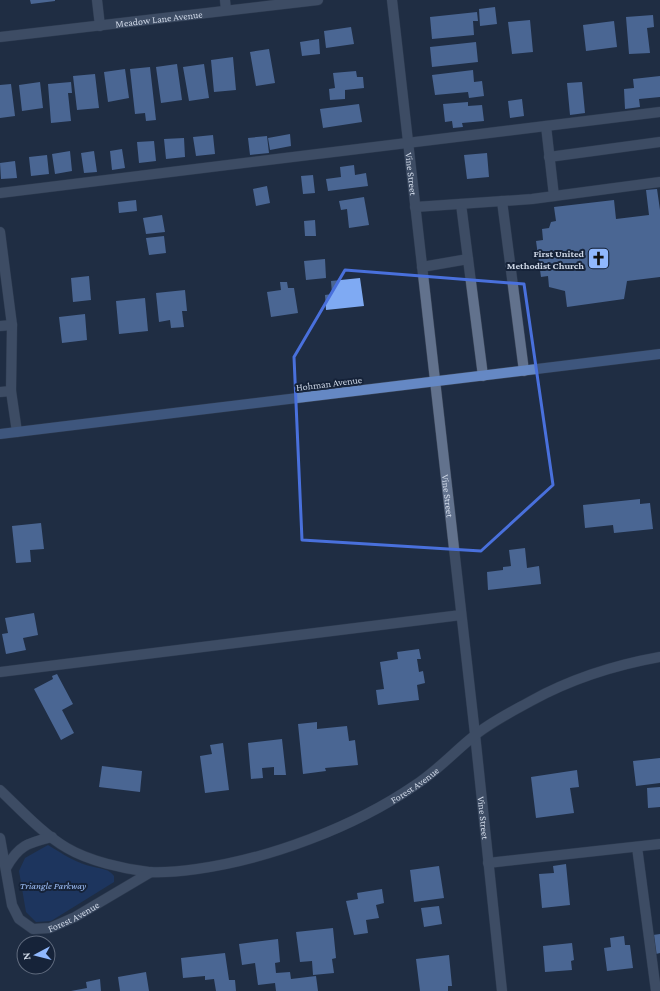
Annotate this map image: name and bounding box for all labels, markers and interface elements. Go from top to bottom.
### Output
street label: Meadow Lane Avenue [115,8,204,30]
street label: Vine Street [403,152,419,197]
church icon: First United Methodist Church [586,246,612,272]
place label: First United Methodist Church [507,248,585,271]
street label: Hohman Avenue [296,374,363,393]
street label: Vine Street [440,474,456,519]
street label: Forest Avenue [389,764,441,806]
street label: Vine Street [476,796,491,841]
park label: Triangle Parkway [20,880,86,891]
street label: Forest Avenue [46,899,102,934]
north arrow [16,935,56,975]
text: N [20,951,32,961]

